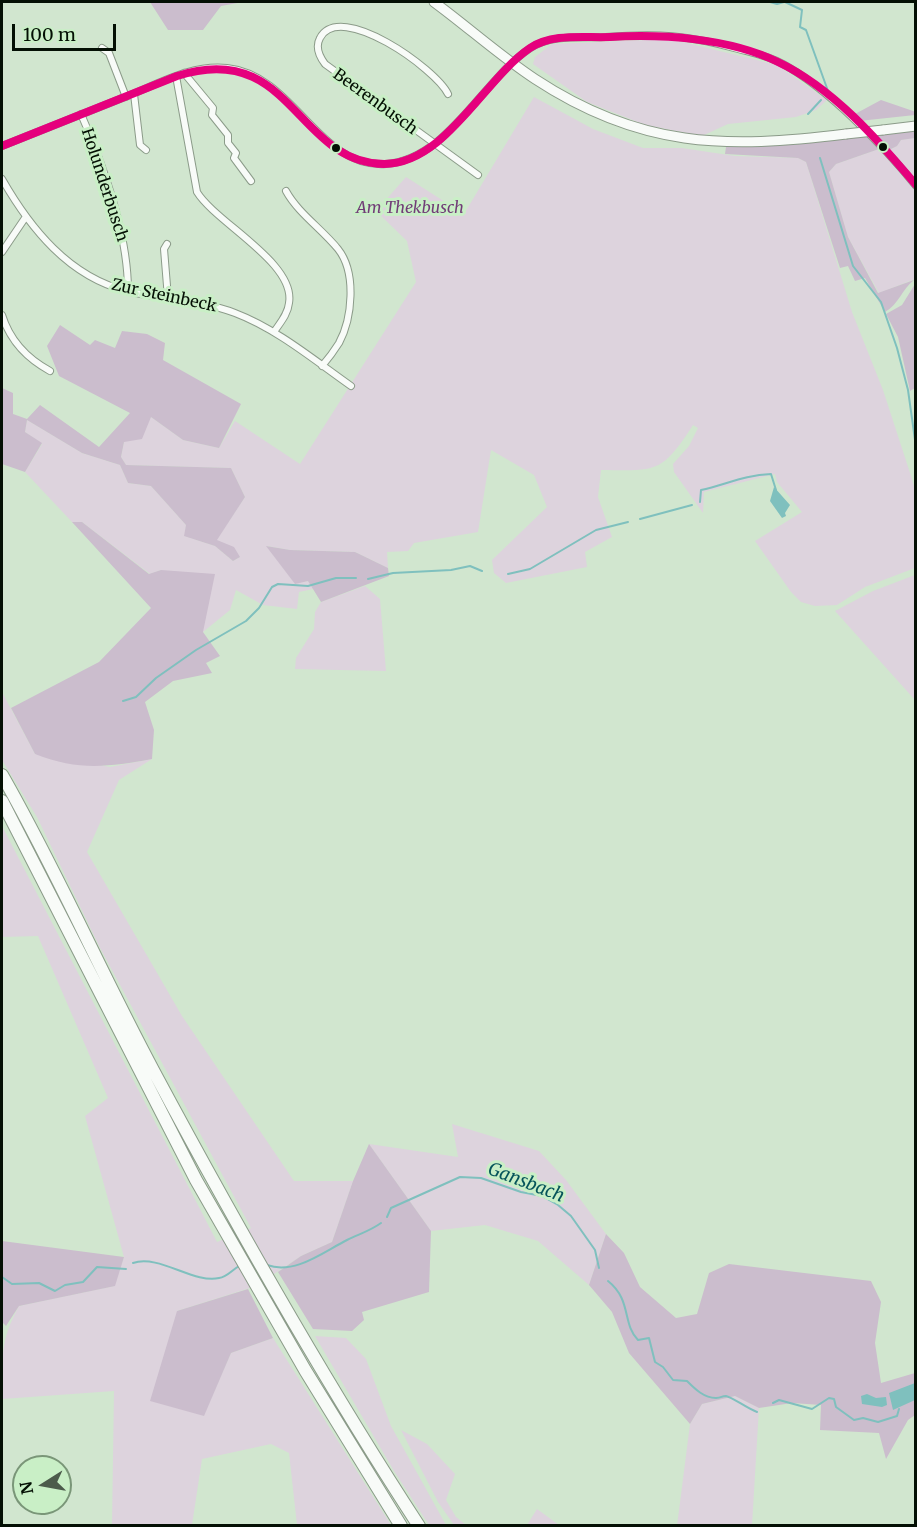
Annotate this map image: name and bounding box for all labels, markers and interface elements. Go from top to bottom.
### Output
scale bar [15,12,118,50]
text: 100 m [23,23,76,46]
street label: Beerenbusch [329,65,421,139]
street label: Holunderbusch [77,126,131,244]
unlabelled marker [877,141,889,153]
unlabelled marker [330,142,342,154]
park label: Am Thekbusch [356,198,464,218]
street label: Zur Steinbeck [110,276,218,316]
water label: Gansbach [485,1159,567,1207]
north arrow [12,1455,72,1515]
text: N [15,1480,37,1496]

